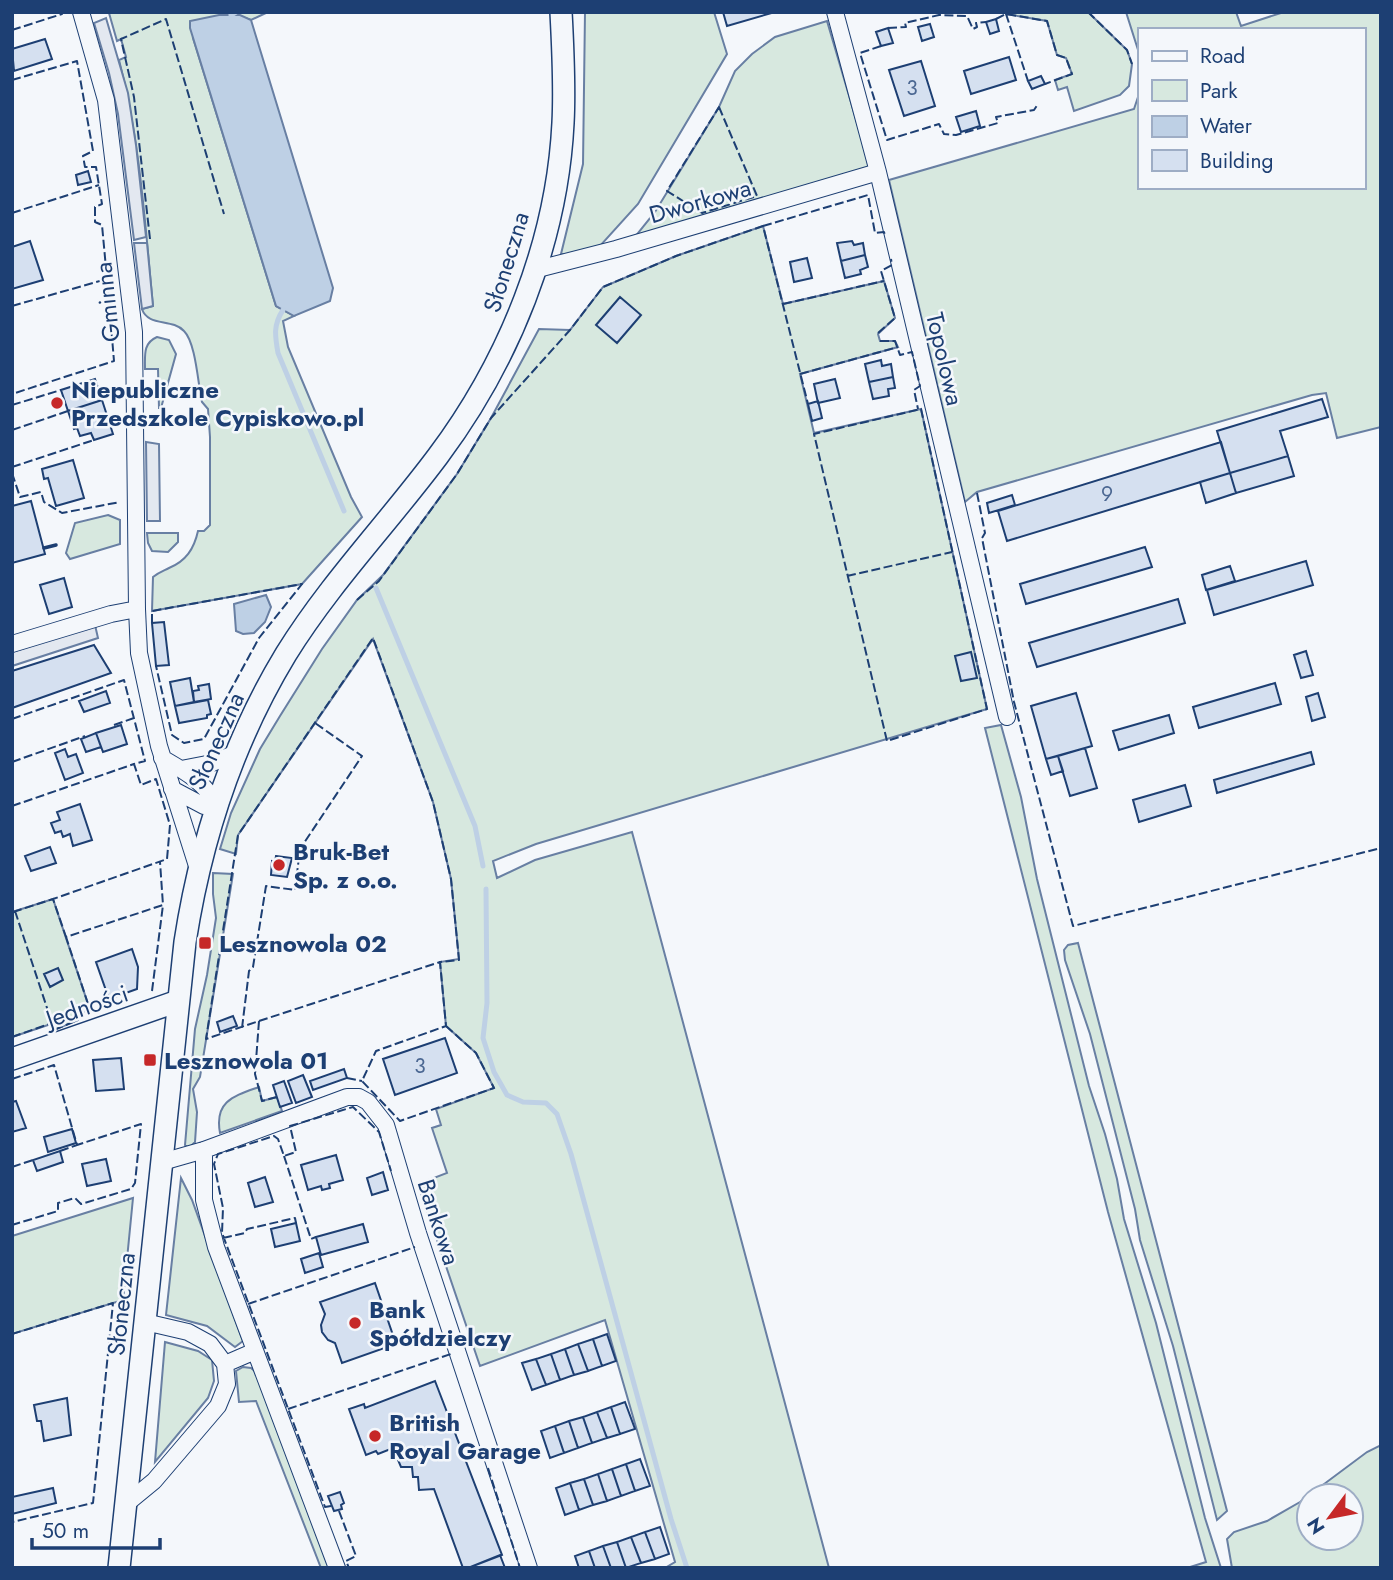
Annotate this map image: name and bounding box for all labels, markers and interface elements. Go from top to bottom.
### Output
legend [1138,28,1365,189]
text: Road [1200,41,1245,71]
house number: 3 [906,73,918,103]
text: Park [1200,76,1238,106]
text: Water [1200,111,1253,141]
text: Building [1200,146,1273,176]
street label: Dworkowa [645,170,755,232]
street label: Słoneczna [474,207,538,317]
street label: Gminna [85,260,129,344]
street label: Topolowa [917,309,973,409]
place label: Niepubliczne Przedszkole Cypiskowo.pl [71,372,364,435]
marker: Niepubliczne Przedszkole Cypiskowo.pl [49,395,65,411]
house number: 9 [1101,479,1113,509]
street label: Słoneczna [179,687,253,795]
place label: Bruk-Bet Sp. z o.o. [293,834,398,897]
marker: Bruk-Bet Sp. z o.o. [271,857,287,873]
place label: Lesznowola 02 [219,926,387,961]
marker: Lesznowola 02 [197,935,213,951]
street label: Jedności [38,976,133,1037]
place label: Lesznowola 01 [164,1043,328,1078]
house number: 3 [414,1051,426,1081]
marker: Lesznowola 01 [142,1052,158,1068]
street label: Bankowa [409,1175,469,1269]
street label: Słoneczna [98,1251,144,1357]
place label: Bank Spółdzielczy [369,1292,511,1355]
marker: Bank Spółdzielczy [347,1315,363,1331]
place label: British Royal Garage [389,1405,541,1468]
marker: British Royal Garage [367,1428,383,1444]
north arrow [1295,1482,1365,1552]
scale bar [32,1506,159,1550]
text: N [1301,1512,1331,1539]
text: 50 m [42,1516,89,1546]

